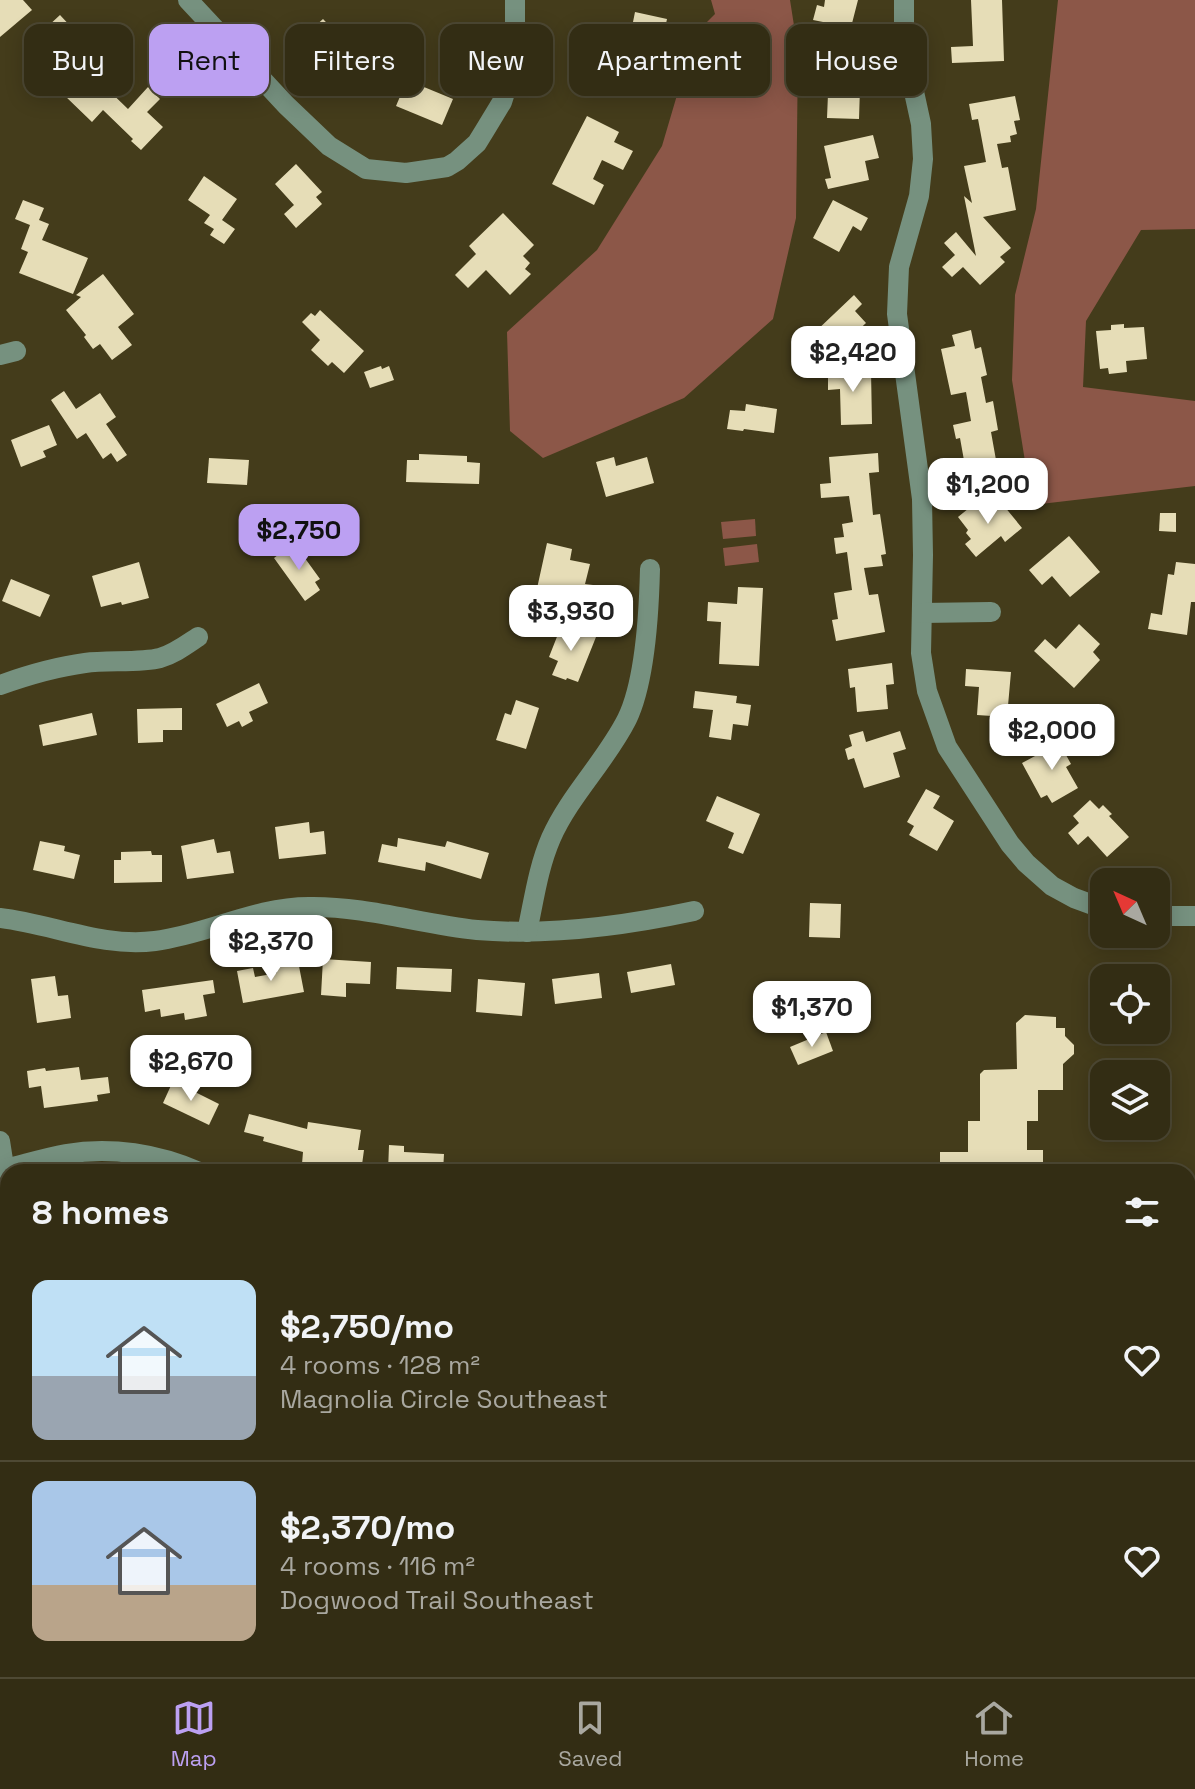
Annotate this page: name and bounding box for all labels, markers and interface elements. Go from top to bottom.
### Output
chip: Buy [24,24,133,96]
chip: Rent [149,24,269,96]
chip: Filters [285,24,424,96]
chip: New [440,24,553,96]
chip: Apartment [569,24,770,96]
chip: House [786,24,927,96]
pin: $2,420 [788,326,918,394]
text: $2,420 [809,335,897,369]
pin: $1,200 [923,458,1053,526]
text: $1,200 [946,467,1030,501]
pin: $2,750 [234,504,364,572]
text: $2,750 [257,513,341,547]
pin: $3,930 [506,585,636,653]
text: $3,930 [527,594,615,628]
pin: $2,000 [987,704,1117,772]
text: $2,000 [1007,713,1097,747]
north arrow [1090,868,1170,948]
map controls [1090,868,1170,1140]
pin: $2,370 [206,915,336,983]
text: $2,370 [228,924,314,958]
button: locate [1090,964,1170,1044]
pin: $1,370 [747,981,877,1049]
text: $1,370 [771,990,853,1024]
pin: $2,670 [126,1035,256,1103]
text: $2,670 [148,1044,234,1078]
button: layers [1090,1060,1170,1140]
icon: filters [1120,1190,1164,1234]
text: 8 homes [32,1191,169,1234]
text: $2,750/mo [280,1305,454,1348]
icon: home [96,1312,192,1408]
icon: heart [1120,1338,1164,1382]
text: 4 rooms · 128 m² [280,1348,480,1382]
text: Magnolia Circle Southeast [280,1382,608,1416]
text: $2,370/mo [280,1506,455,1549]
icon: home [96,1513,192,1609]
icon: heart [1120,1539,1164,1583]
text: 4 rooms · 116 m² [280,1549,475,1583]
text: Dogwood Trail Southeast [280,1583,594,1617]
tab: Map [171,1696,217,1772]
tab: Saved [558,1696,623,1772]
tab: Home [964,1696,1024,1772]

